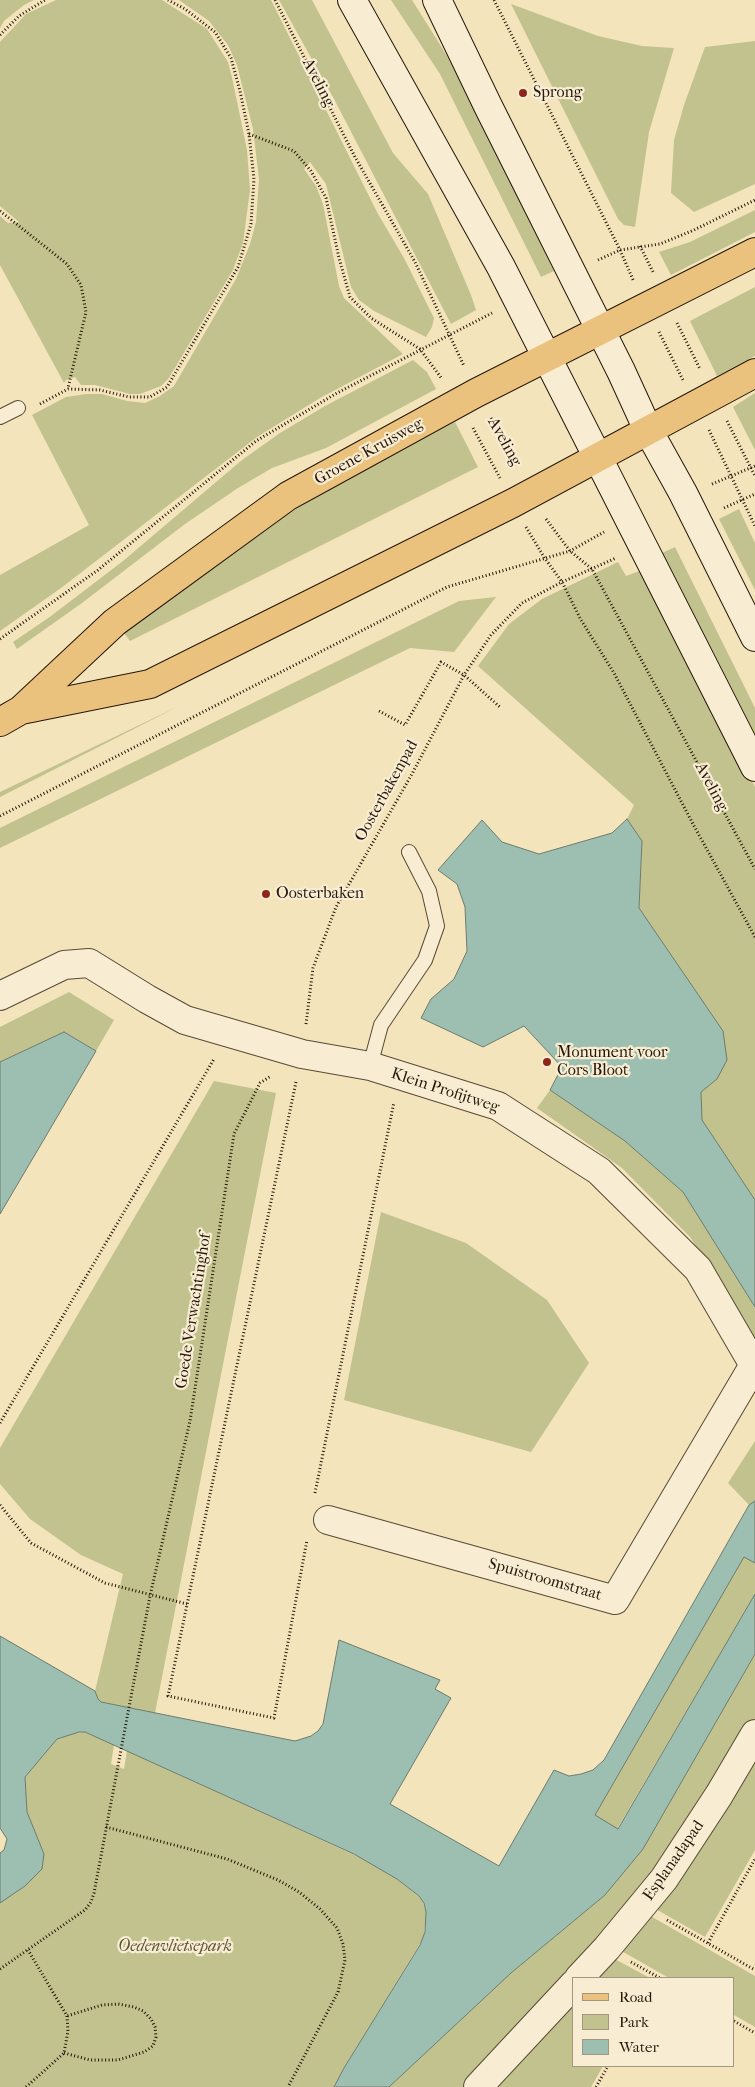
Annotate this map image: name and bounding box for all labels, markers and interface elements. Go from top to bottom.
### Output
street label: Aveling [298,55,338,111]
place label: Sprong [533,83,582,103]
marker: Sprong [517,87,529,99]
street label: Groene Kruisweg [312,414,426,490]
street label: Aveling [483,414,525,470]
street label: Oosterbakenpad [351,737,423,845]
street label: Aveling [690,759,732,815]
place label: Oosterbaken [276,884,364,904]
marker: Oosterbaken [260,888,272,900]
place label: Monument voor Cors Bloot [557,1043,668,1081]
marker: Monument voor Cors Bloot [541,1056,553,1068]
street label: Klein Profijtweg [389,1064,501,1118]
street label: Goede Verwachtinghof [172,1232,216,1390]
street label: Spuistroomstraat [486,1555,604,1605]
street label: Esplanadapad [639,1817,709,1905]
park label: Oedenvlietsepark [118,1937,232,1957]
legend [572,1977,735,2067]
text: Road [619,1988,652,2006]
text: Park [619,2013,649,2031]
text: Water [619,2038,659,2056]

